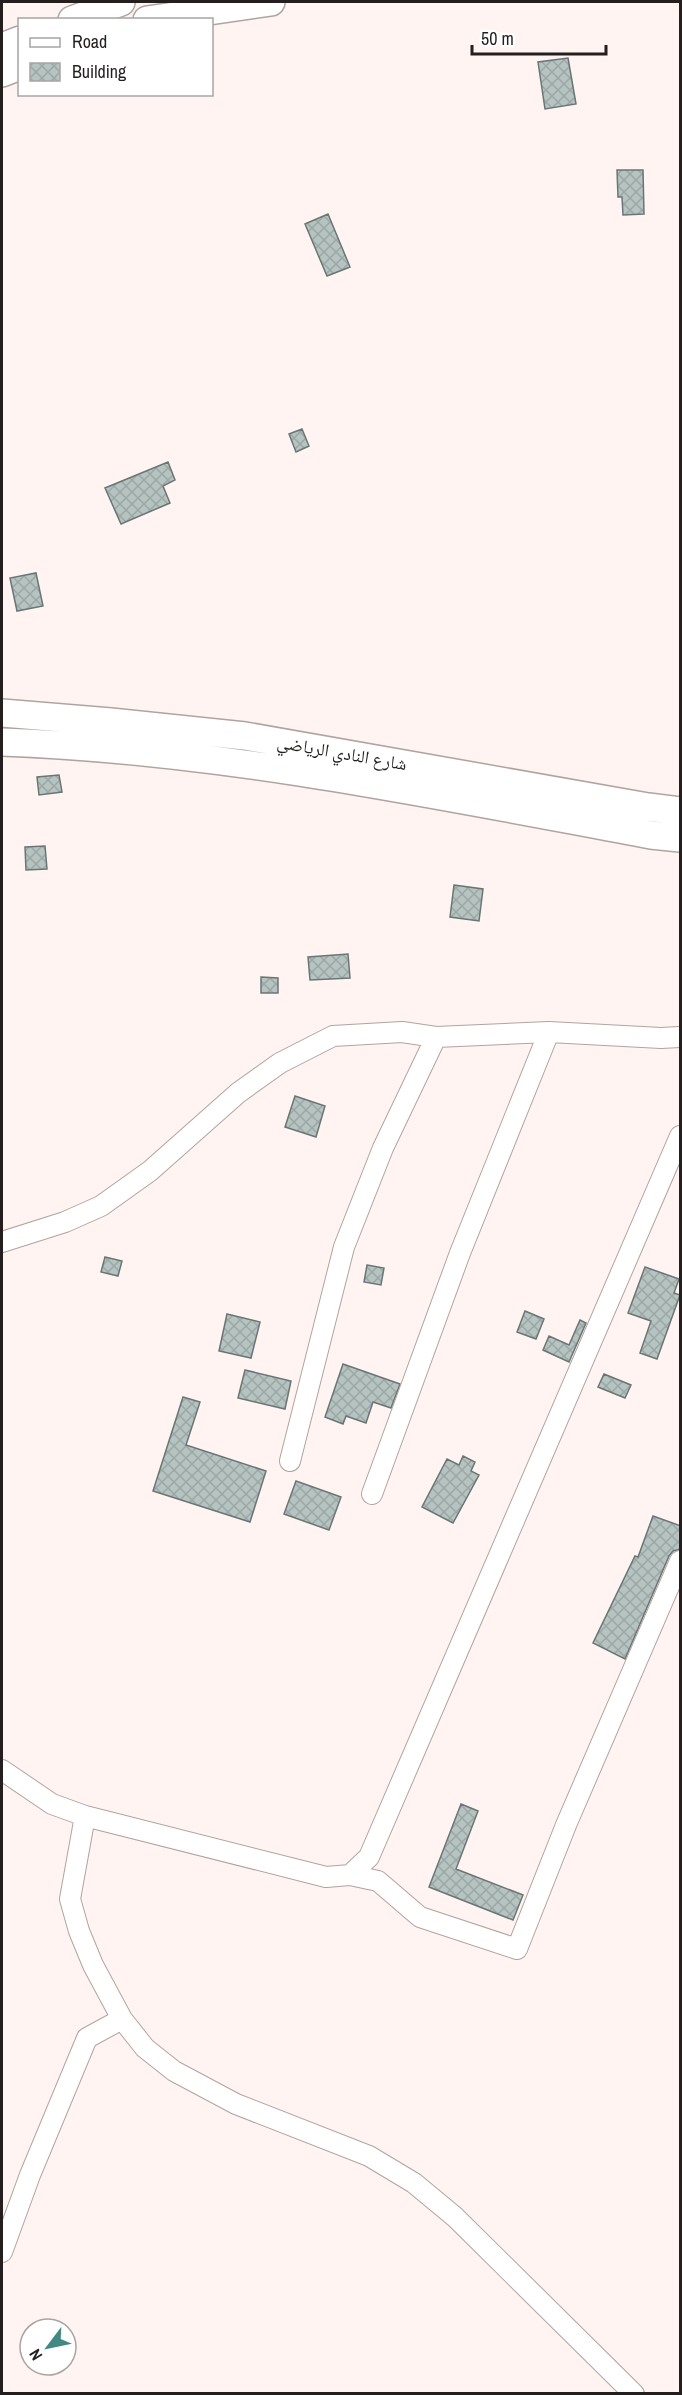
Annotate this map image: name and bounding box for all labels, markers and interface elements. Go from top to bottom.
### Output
legend [18,18,213,96]
scale bar [472,18,606,56]
text: 50 m [481,26,514,51]
text: Road [72,29,107,54]
text: Building [72,59,127,84]
street label: شارع النادي الرياضي [275,729,409,779]
north arrow [18,2317,78,2377]
text: N [23,2345,47,2365]

